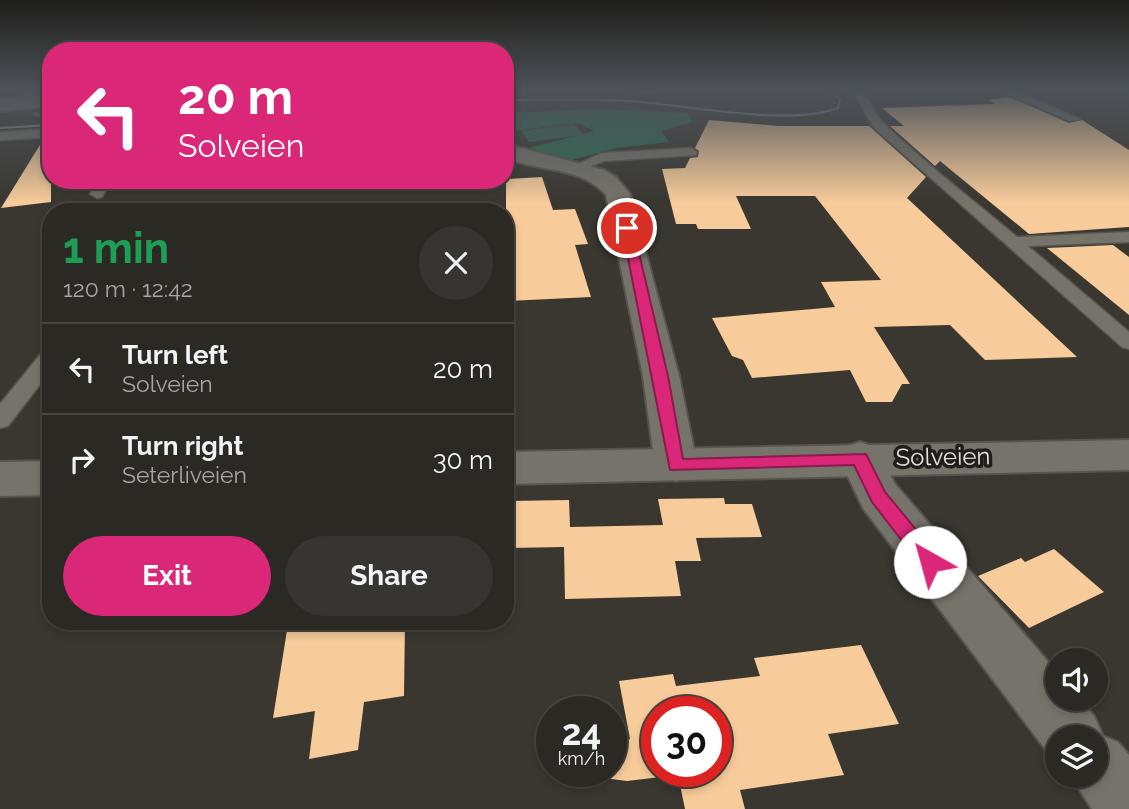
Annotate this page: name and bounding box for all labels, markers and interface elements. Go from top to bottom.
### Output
text: 20 m [178,68,293,125]
icon: left [63,70,154,161]
text: Solveien [178,127,304,164]
pin [597,198,657,258]
icon: arrive [608,209,646,247]
text: 1 min [63,224,169,273]
button: close [419,226,493,300]
text: 120 m · 12:42 [63,275,193,302]
text: Turn left [122,340,228,370]
icon: left [63,350,101,388]
text: 20 m [433,354,493,384]
text: Solveien [122,370,213,397]
text: Turn right [122,431,243,461]
icon: right [63,441,101,479]
street label: Solveien [895,441,991,472]
text: 30 m [433,445,493,475]
text: Seterliveien [122,461,247,488]
position arrow [893,525,967,599]
button: Exit [63,536,271,616]
button: Share [285,536,493,616]
map controls [1045,648,1108,788]
button: sound [1045,648,1108,711]
speed limit sign: 30 [641,696,732,787]
text: 24 [562,712,601,753]
button: layers [1045,725,1108,788]
text: km/h [558,748,605,769]

